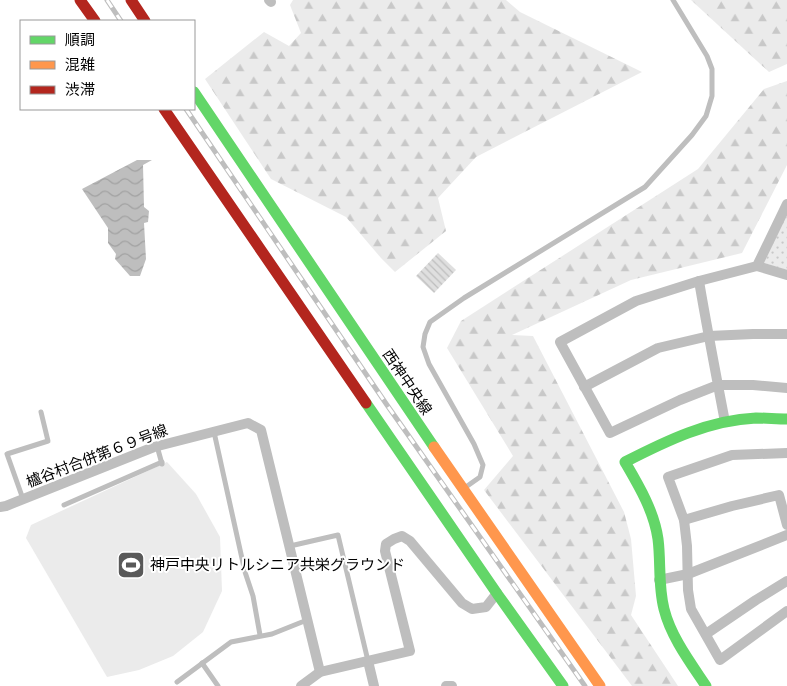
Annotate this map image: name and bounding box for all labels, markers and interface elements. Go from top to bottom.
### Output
legend [20,20,195,110]
text: 順調 [65,31,95,49]
text: 混雑 [65,56,95,74]
text: 渋滞 [65,81,95,99]
street label: 西神中央線 [379,346,435,418]
street label: 櫨谷村合併第６９号線 [24,421,170,491]
sports icon: 神戸中央リトルシニア共栄グラウンド [116,550,146,580]
place label: 神戸中央リトルシニア共栄グラウンド [150,556,405,574]

